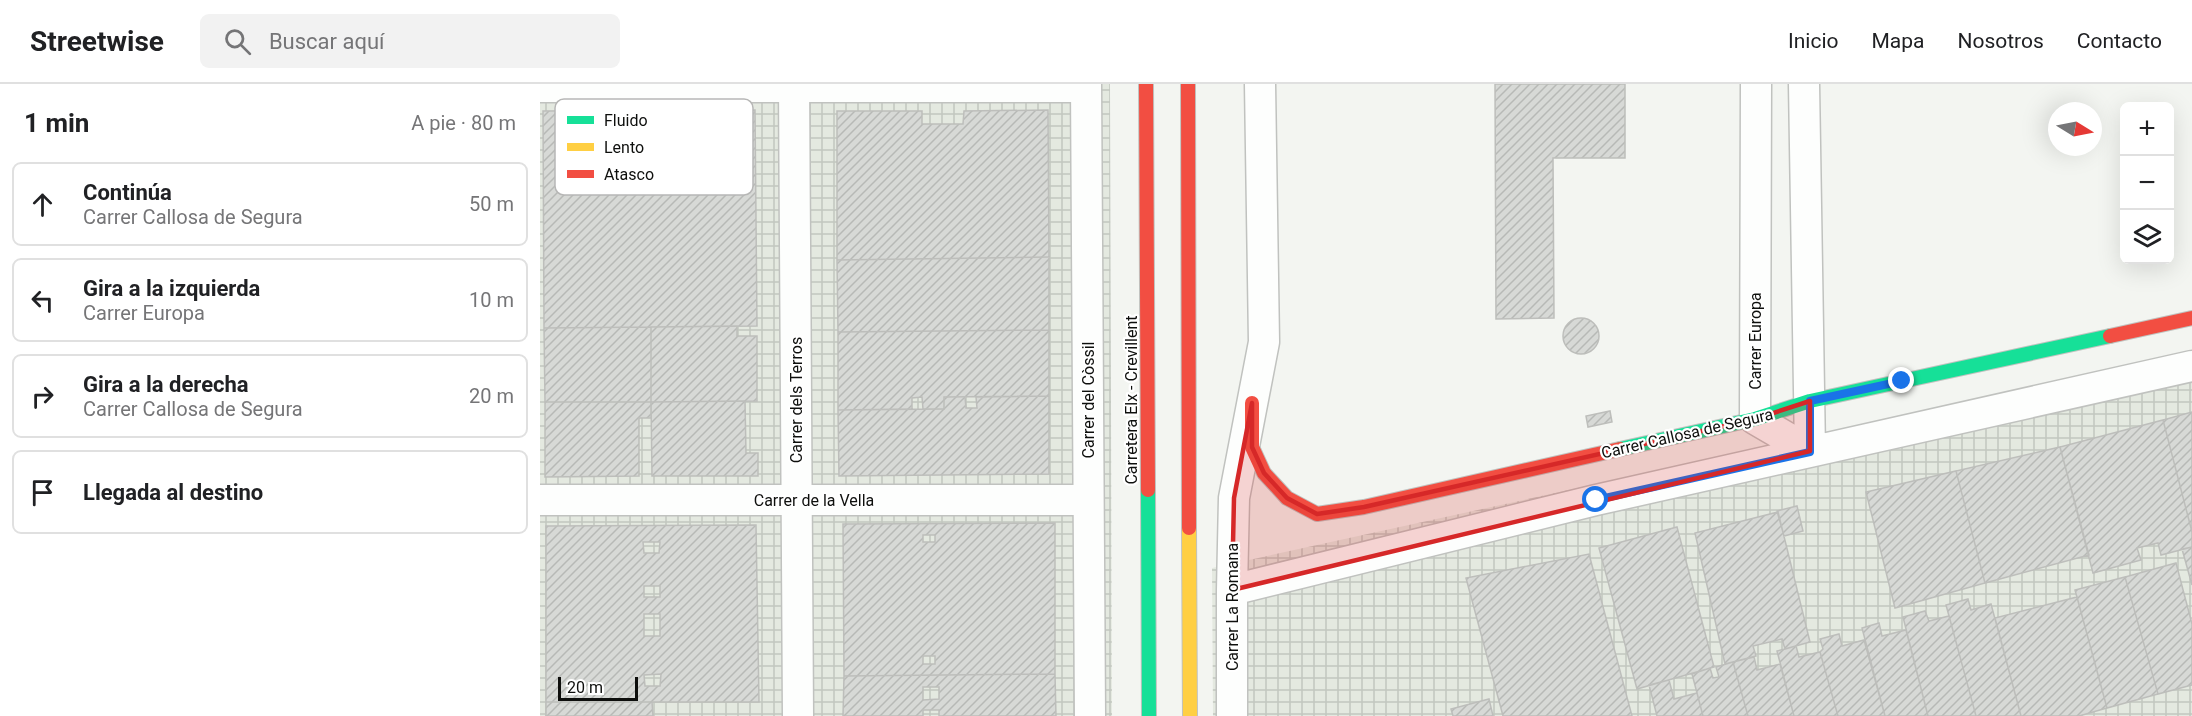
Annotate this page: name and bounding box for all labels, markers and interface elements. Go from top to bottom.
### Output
search box [200,14,620,68]
text: Streetwise [30,25,164,58]
icon: search [221,25,254,58]
text: Buscar aquí [269,29,385,54]
text: Inicio [1788,29,1838,53]
text: Mapa [1871,29,1924,53]
text: Nosotros [1957,29,2044,53]
text: Contacto [2077,29,2162,53]
legend [555,99,753,195]
north arrow [2048,102,2102,156]
map controls [2120,102,2174,264]
button: + [2120,102,2174,156]
text: 1 min [24,108,89,138]
text: A pie · 80 m [411,111,516,135]
text: Fluido [604,111,648,130]
text: Lento [604,138,644,157]
button: − [2120,156,2174,210]
text: Atasco [604,165,654,184]
text: Continúa [83,180,172,205]
icon: ahead [26,188,59,221]
text: 50 m [469,192,514,216]
text: Carrer Callosa de Segura [83,205,303,229]
button: layers [2120,210,2174,264]
text: Gira a la izquierda [83,276,260,301]
icon: left [26,284,59,317]
text: 10 m [469,288,514,312]
street label: Carrer Europa [1746,292,1765,390]
text: Carrer Europa [83,301,205,325]
street label: Carretera Elx - Crevillent [1122,315,1141,485]
street label: Carrer dels Terros [787,337,806,463]
street label: Carrer del Còssil [1079,342,1098,458]
route end [1888,367,1914,393]
text: Gira a la derecha [83,372,249,397]
icon: right [26,380,59,413]
text: 20 m [469,384,514,408]
text: Carrer Callosa de Segura [83,397,303,421]
street label: Carrer Callosa de Segura [1599,404,1775,463]
icon: arrive [26,476,59,509]
text: Llegada al destino [83,480,263,505]
route start [1582,486,1608,512]
street label: Carrer de la Vella [754,491,874,510]
street label: Carrer La Romana [1223,543,1242,671]
scale bar [558,674,638,702]
text: 20 m [567,678,603,697]

